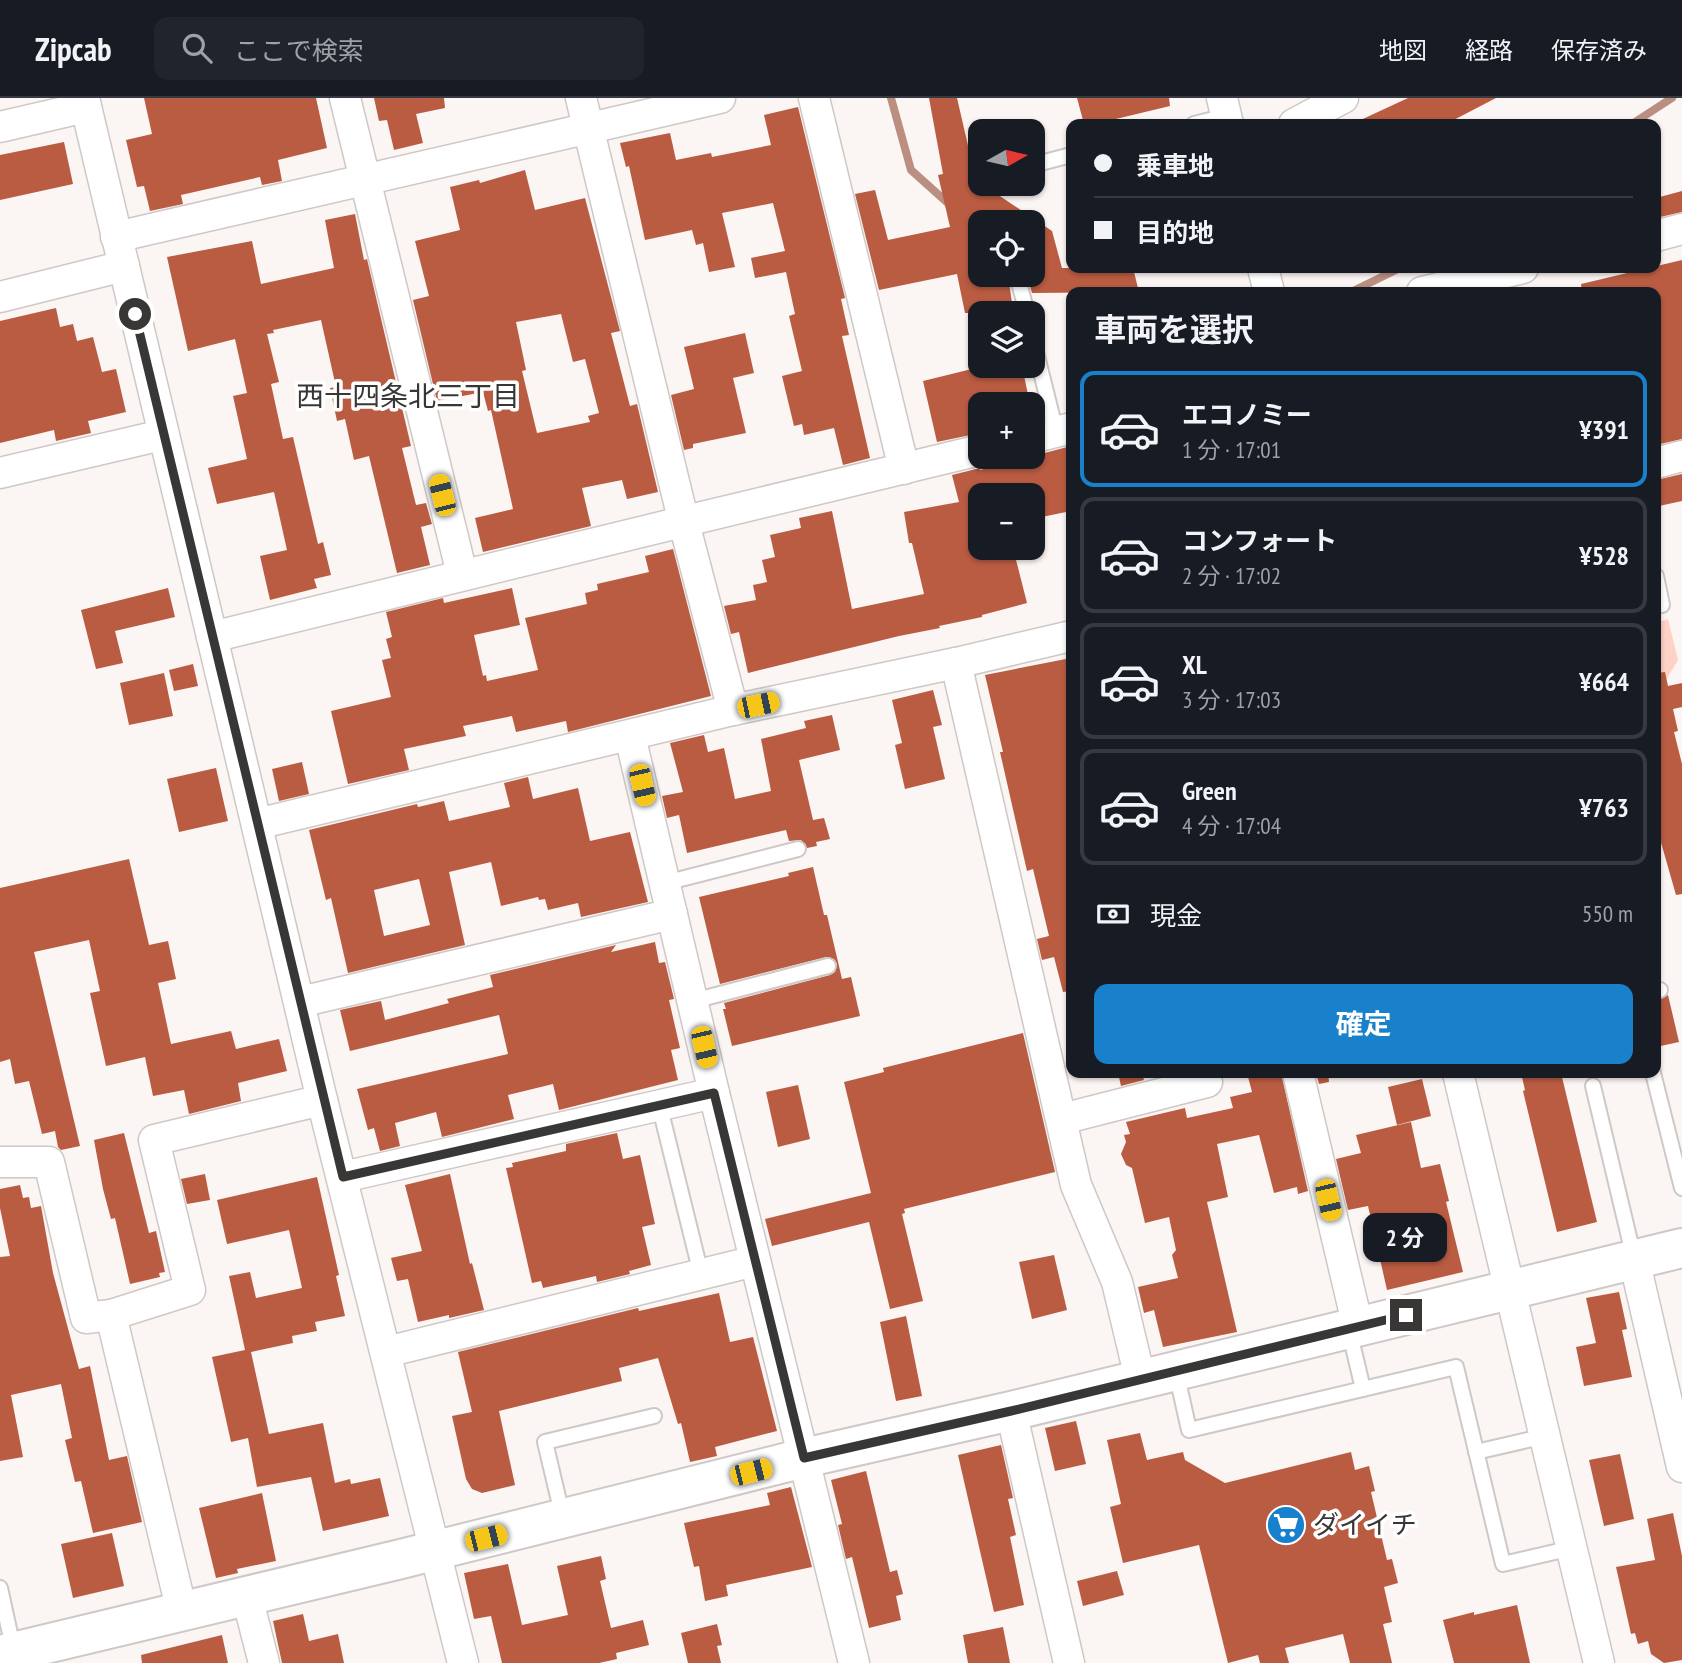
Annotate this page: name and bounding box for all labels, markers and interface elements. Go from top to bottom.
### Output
search box [154,17,644,80]
text: Zipcab [35,27,112,70]
icon: search [178,29,216,67]
text: ここで検索 [234,34,364,67]
text: 地図 [1379,35,1427,66]
text: 経路 [1465,35,1513,66]
text: 保存済み [1551,35,1647,66]
north arrow [968,119,1045,196]
map controls [968,119,1045,560]
text: 乗車地 [1136,149,1214,182]
button: locate [968,210,1045,287]
text: 目的地 [1136,216,1214,249]
route start [119,298,151,330]
button: layers [968,301,1045,378]
text: 車両を選択 [1094,308,1254,350]
district label: 西十四条北三丁目 [296,377,520,414]
button: + [968,392,1045,469]
icon: car [1098,398,1161,461]
text: エコノミー [1182,398,1312,431]
text: ¥391 [1579,413,1629,446]
text: 1 分 · 17:01 [1182,435,1281,464]
car [427,472,458,518]
button: − [968,483,1045,560]
icon: car [1098,524,1161,587]
text: コンフォート [1182,524,1337,557]
text: ¥528 [1579,539,1629,572]
text: 2 分 · 17:02 [1182,561,1281,590]
text: XL [1182,648,1207,681]
icon: car [1098,650,1161,713]
text: ¥664 [1579,665,1629,698]
text: 3 分 · 17:03 [1182,685,1281,714]
car [736,690,781,720]
car [628,762,657,808]
text: Green [1182,774,1237,807]
icon: car [1098,776,1161,839]
text: ¥763 [1579,791,1629,824]
text: 4 分 · 17:04 [1182,811,1281,840]
icon: cash [1094,895,1132,933]
text: 現金 [1150,899,1202,932]
text: 550 m [1582,899,1633,928]
button: 確定 [1094,984,1633,1064]
car [690,1024,719,1070]
car [1314,1177,1343,1223]
callout: 2 分 [1364,1214,1448,1262]
text: 2 分 [1386,1223,1424,1252]
route end [1390,1299,1422,1331]
car [729,1457,774,1487]
supermarket icon: ダイイチ [1265,1504,1307,1546]
place label: ダイイチ [1313,1508,1417,1541]
car [464,1523,509,1553]

